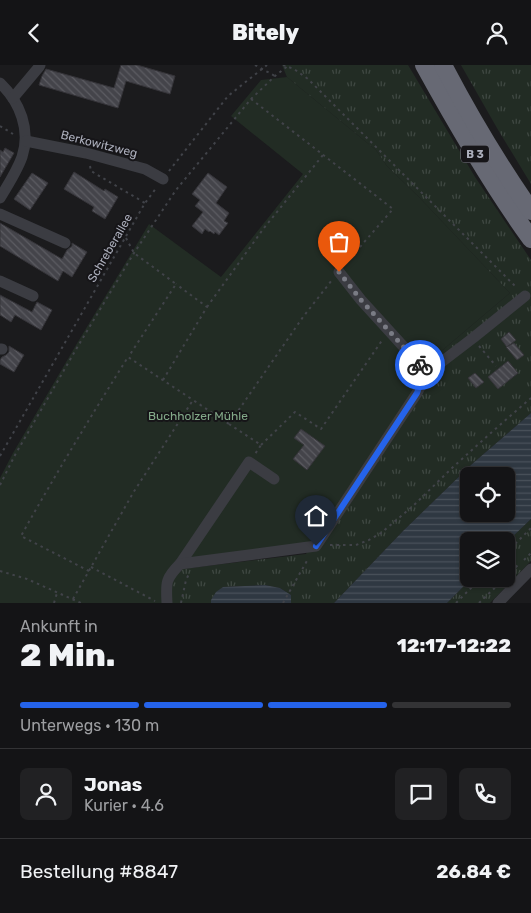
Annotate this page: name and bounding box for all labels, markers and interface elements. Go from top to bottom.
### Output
icon: back [20,19,48,47]
text: Bitely [232,19,299,46]
icon: person [483,19,511,47]
street label: Berkowitzweg [59,128,139,160]
road number: B 3 [461,145,489,163]
street label: Schreberallee [85,211,135,285]
pin [318,221,360,272]
icon: bag [325,228,353,256]
courier [395,340,445,390]
icon: bike [406,351,434,379]
park label: Buchholzer Mühle [148,409,248,423]
map controls [460,467,515,587]
button: locate [460,467,515,522]
pin [295,495,337,546]
icon: home [302,502,330,530]
button: layers [460,532,515,587]
text: Ankunft in [20,617,98,636]
text: 12:17–12:22 [397,634,511,657]
text: 2 Min. [20,636,115,674]
text: Unterwegs · 130 m [20,716,159,735]
button: person [20,768,72,820]
button: chat [395,768,447,820]
button: phone [459,768,511,820]
text: Jonas [84,773,142,796]
text: Kurier · 4.6 [84,796,164,815]
text: Bestellung #8847 [20,860,178,883]
text: 26.84 € [436,860,511,883]

